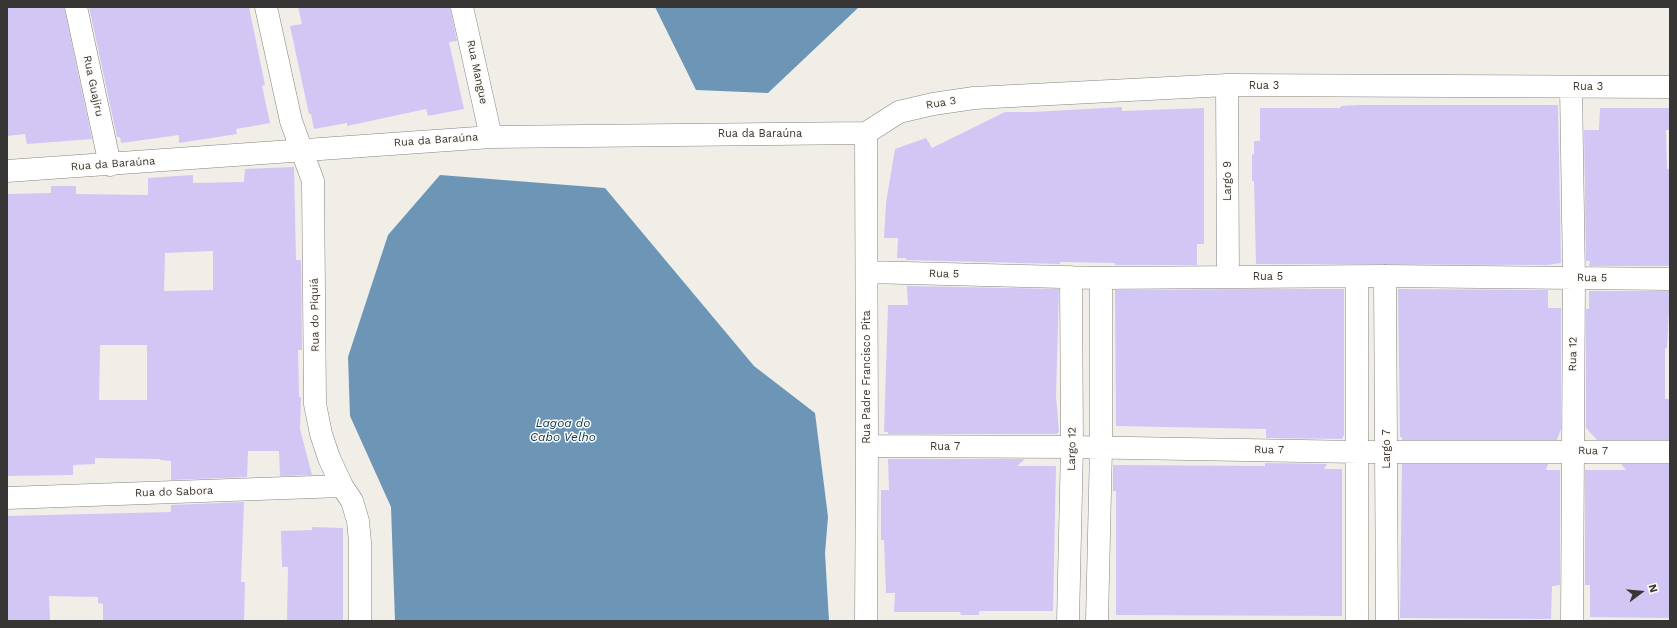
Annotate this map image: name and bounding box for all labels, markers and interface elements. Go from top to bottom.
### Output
street label: Rua Mangue [464,39,490,105]
street label: Rua Guajiru [80,54,106,118]
street label: Rua 3 [1249,79,1279,93]
street label: Rua 3 [1573,80,1603,94]
street label: Rua 3 [925,94,957,112]
street label: Rua da Baraúna [718,127,802,141]
street label: Rua da Baraúna [393,130,479,150]
street label: Rua da Baraúna [70,154,156,174]
street label: Largo 9 [1221,161,1235,201]
street label: Rua 5 [929,267,959,281]
street label: Rua 5 [1253,270,1283,284]
street label: Rua 5 [1577,271,1607,285]
street label: Rua do Piquiá [308,278,322,352]
street label: Rua Padre Francisco Pita [860,310,874,444]
street label: Rua 12 [1566,337,1580,371]
water label: Lagoa do Cabo Velho [530,416,596,444]
street label: Largo 12 [1065,427,1079,471]
street label: Largo 7 [1380,429,1394,469]
street label: Rua 7 [930,440,960,454]
street label: Rua 7 [1254,443,1284,457]
street label: Rua 7 [1578,444,1608,458]
street label: Rua do Sabora [135,484,213,500]
north arrow [1621,572,1661,612]
text: N [1646,583,1660,594]

